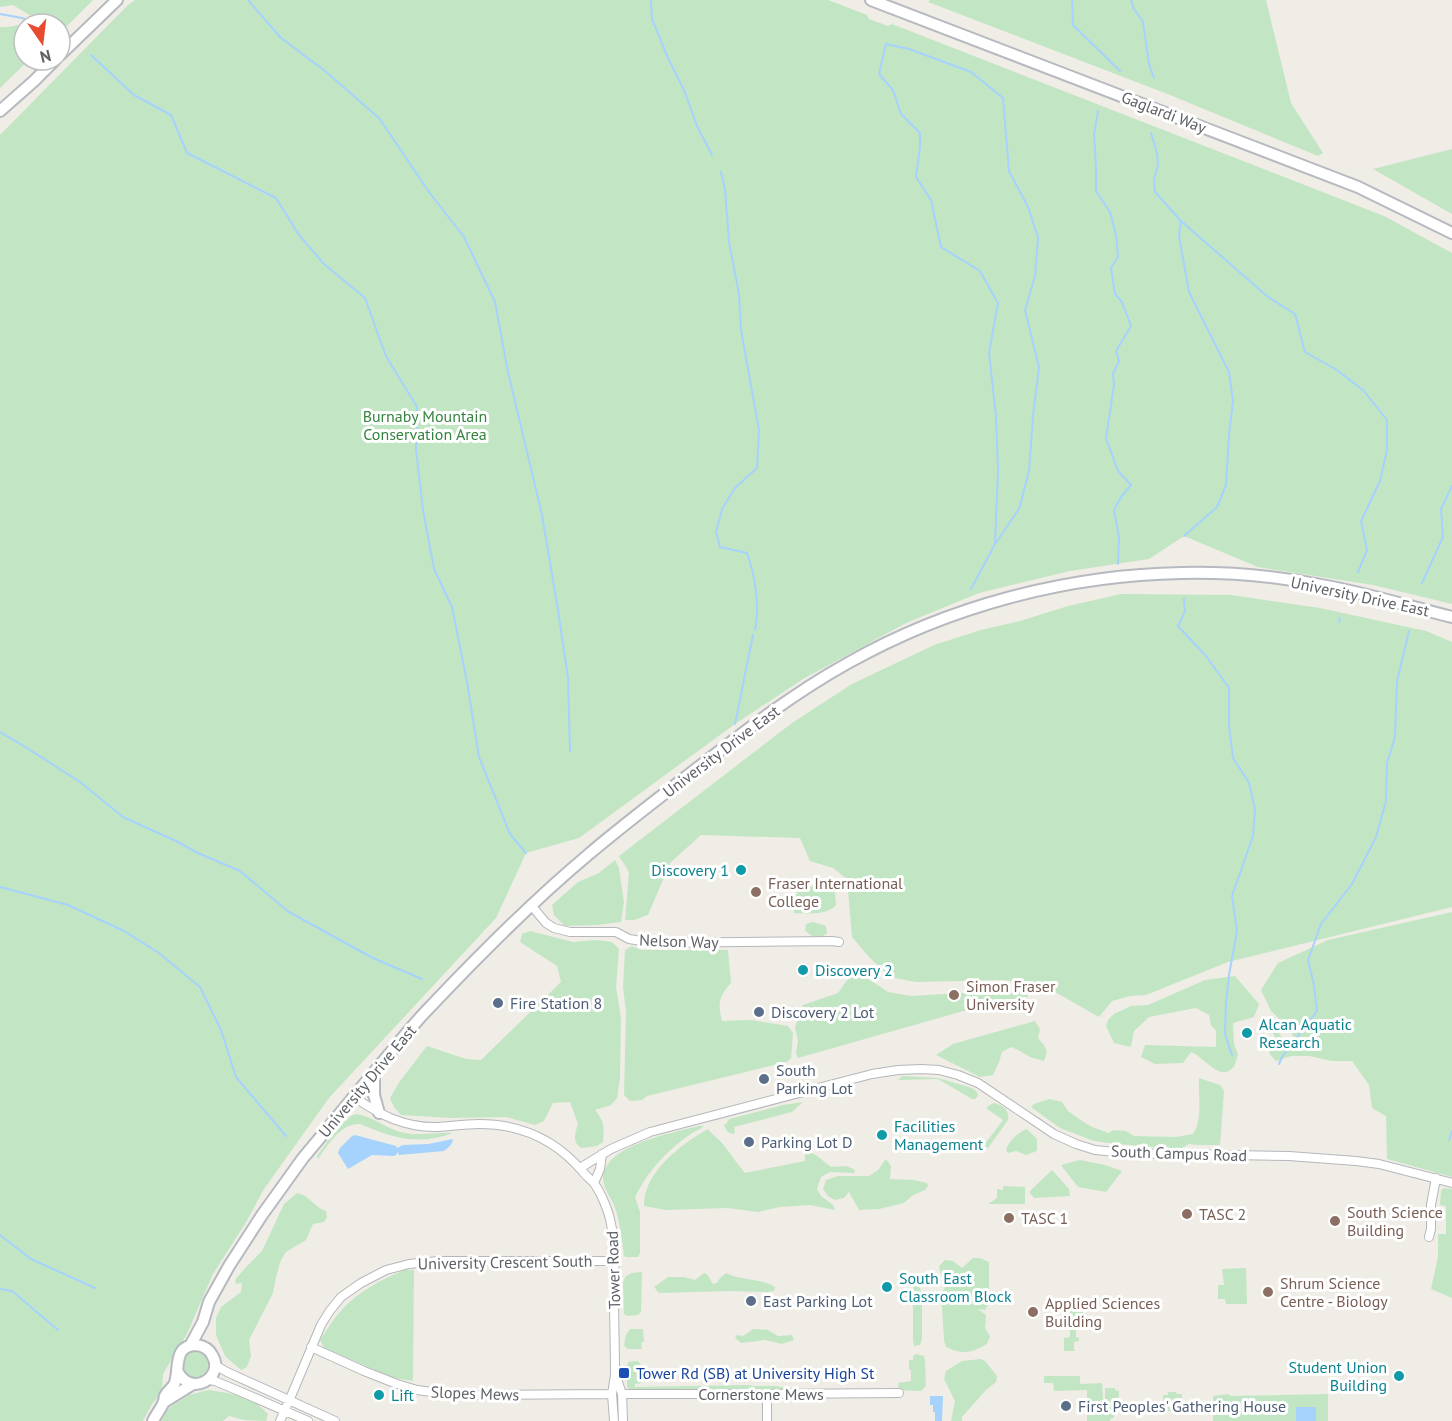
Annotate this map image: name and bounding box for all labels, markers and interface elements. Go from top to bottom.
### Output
north arrow [12,12,72,72]
text: N [38,46,53,68]
street label: Gaglardi Way [1119,87,1210,138]
park label: Burnaby Mountain Conservation Area [363,406,487,444]
street label: University Drive East [1289,572,1432,621]
street label: University Drive East [659,700,784,801]
place label: Discovery 1 [651,860,729,880]
marker: Discovery 1 [734,863,748,877]
place label: Fraser International College [768,873,903,911]
marker: Fraser International College [749,885,763,899]
street label: Nelson Way [639,930,720,952]
place label: Discovery 2 [815,960,893,980]
marker: Discovery 2 [796,963,810,977]
place label: Simon Fraser University [966,976,1056,1014]
marker: Simon Fraser University [947,988,961,1002]
place label: Fire Station 8 [510,993,602,1013]
marker: Fire Station 8 [491,996,505,1010]
place label: Discovery 2 Lot [771,1002,875,1022]
marker: Discovery 2 Lot [752,1005,766,1019]
place label: Alcan Aquatic Research [1259,1014,1352,1052]
street label: University Drive East [314,1020,420,1141]
marker: Alcan Aquatic Research [1240,1026,1254,1040]
place label: South Parking Lot [776,1060,853,1098]
marker: South Parking Lot [757,1072,771,1086]
place label: Facilities Management [894,1116,984,1154]
marker: Facilities Management [875,1128,889,1142]
place label: Parking Lot D [761,1132,852,1152]
marker: Parking Lot D [742,1135,756,1149]
street label: South Campus Road [1111,1141,1247,1165]
place label: South Science Building [1347,1202,1443,1240]
place label: TASC 2 [1199,1204,1246,1224]
marker: TASC 2 [1180,1207,1194,1221]
place label: TASC 1 [1021,1208,1068,1228]
marker: TASC 1 [1002,1211,1016,1225]
marker: South Science Building [1328,1214,1342,1228]
street label: Tower Road [602,1230,624,1310]
street label: University Crescent South [418,1250,592,1274]
place label: South East Classroom Block [899,1268,1012,1306]
place label: Shrum Science Centre - Biology [1280,1273,1388,1311]
marker: South East Classroom Block [880,1280,894,1294]
marker: Shrum Science Centre - Biology [1261,1285,1275,1299]
place label: East Parking Lot [763,1291,873,1311]
place label: Applied Sciences Building [1045,1293,1160,1331]
marker: East Parking Lot [744,1294,758,1308]
marker: Applied Sciences Building [1026,1305,1040,1319]
place label: Student Union Building [1288,1357,1387,1395]
place label: Tower Rd (SB) at University High St [636,1363,875,1383]
marker: Tower Rd (SB) at University High St [617,1366,631,1380]
marker: Student Union Building [1392,1369,1406,1383]
street label: Slopes Mews [430,1381,520,1405]
street label: Cornerstone Mews [698,1384,824,1404]
place label: Lift [391,1385,414,1405]
marker: Lift [372,1388,386,1402]
place label: First Peoples' Gathering House [1078,1396,1286,1416]
marker: First Peoples' Gathering House [1059,1399,1073,1413]

